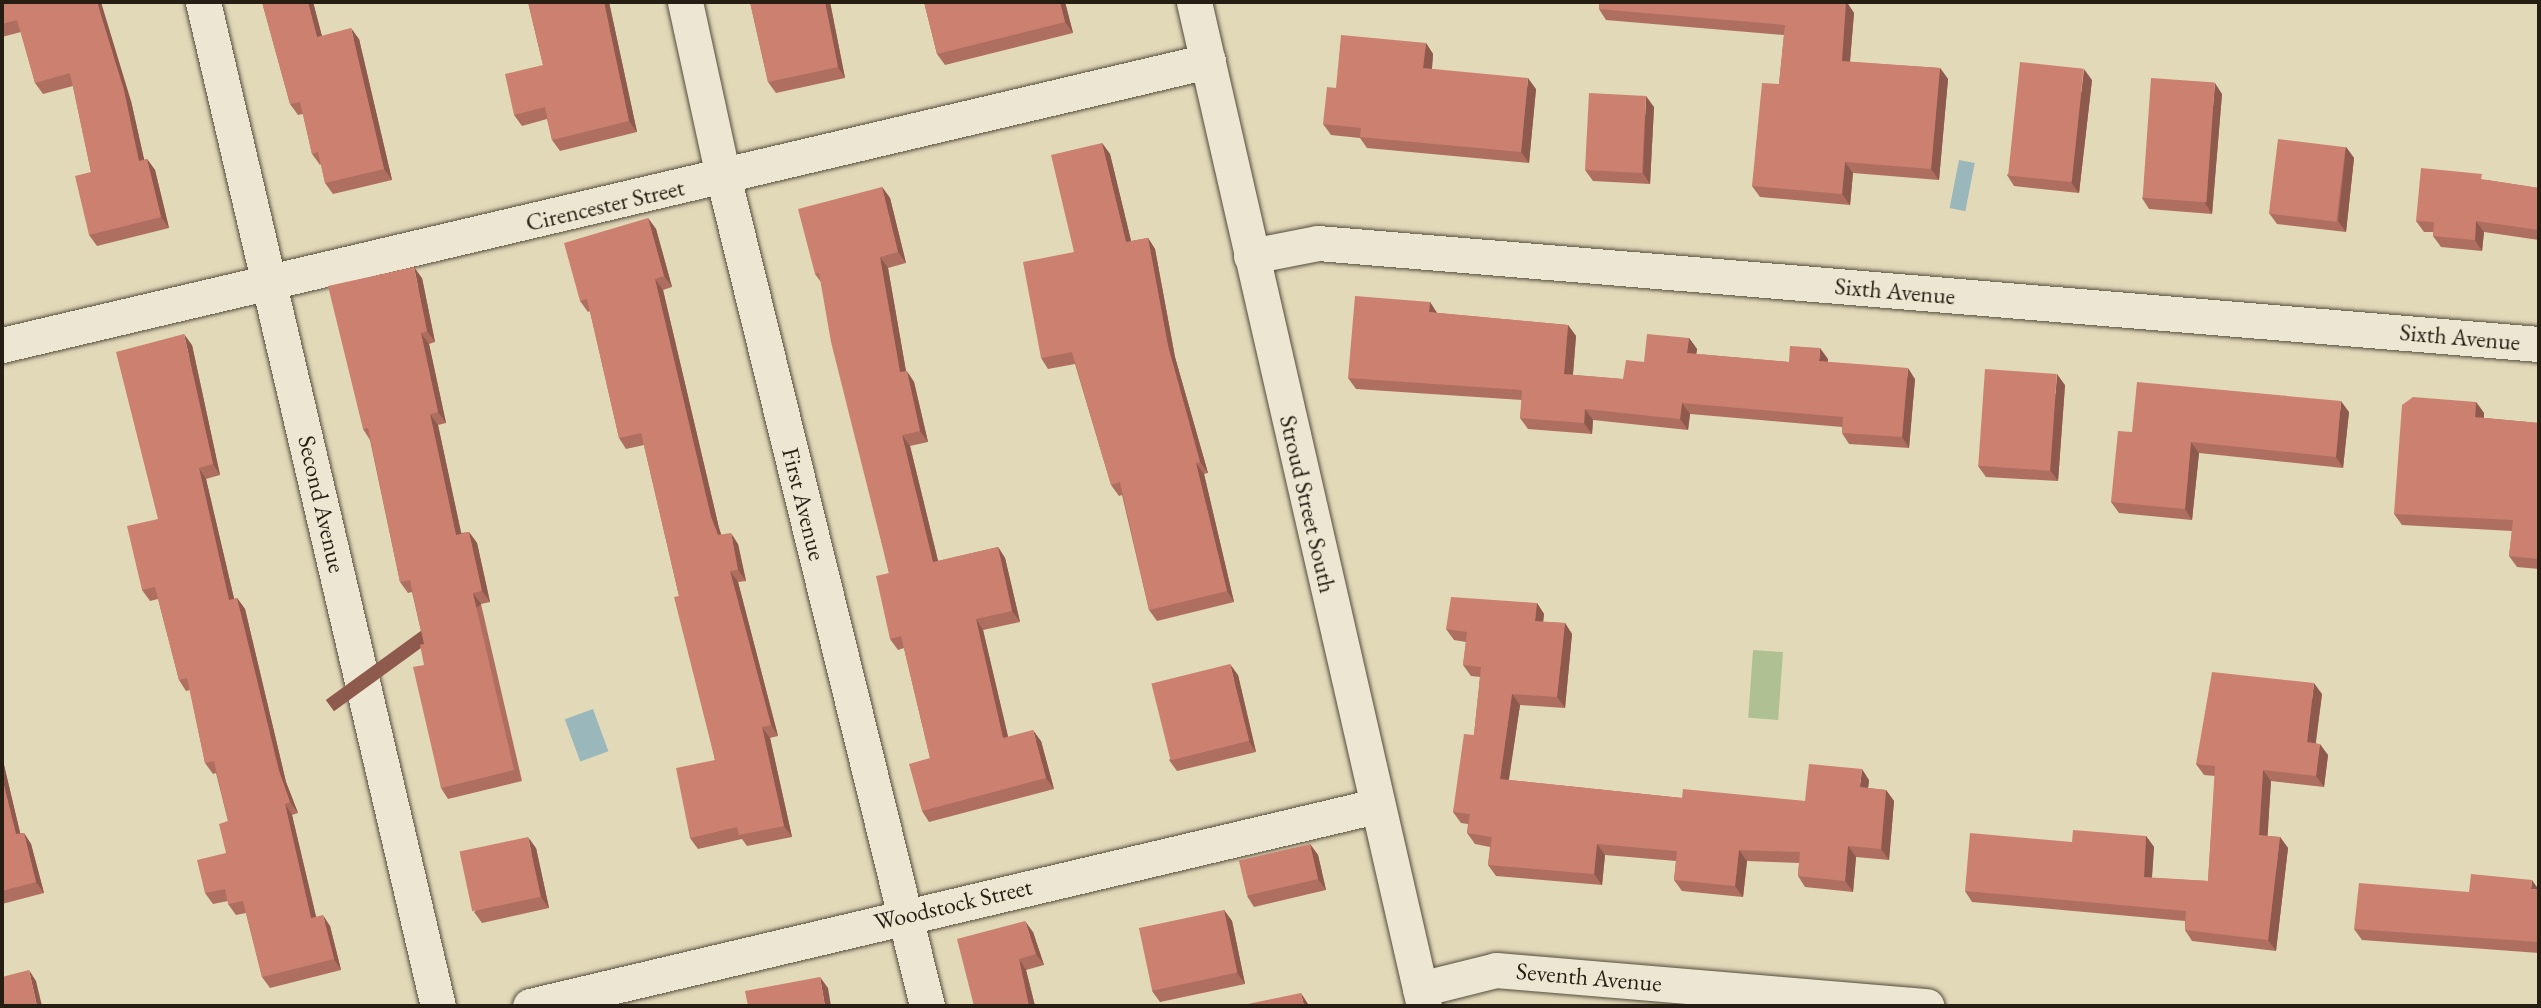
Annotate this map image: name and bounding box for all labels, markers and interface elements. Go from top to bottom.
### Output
street label: Cirencester Street [523,173,687,237]
street label: Sixth Avenue [1834,271,1956,311]
street label: Sixth Avenue [2399,317,2521,357]
street label: Stroud Street South [1274,412,1342,596]
street label: Second Avenue [292,433,352,575]
street label: First Avenue [776,445,832,563]
street label: Woodstock Street [871,872,1035,936]
street label: Seventh Avenue [1515,956,1663,998]

